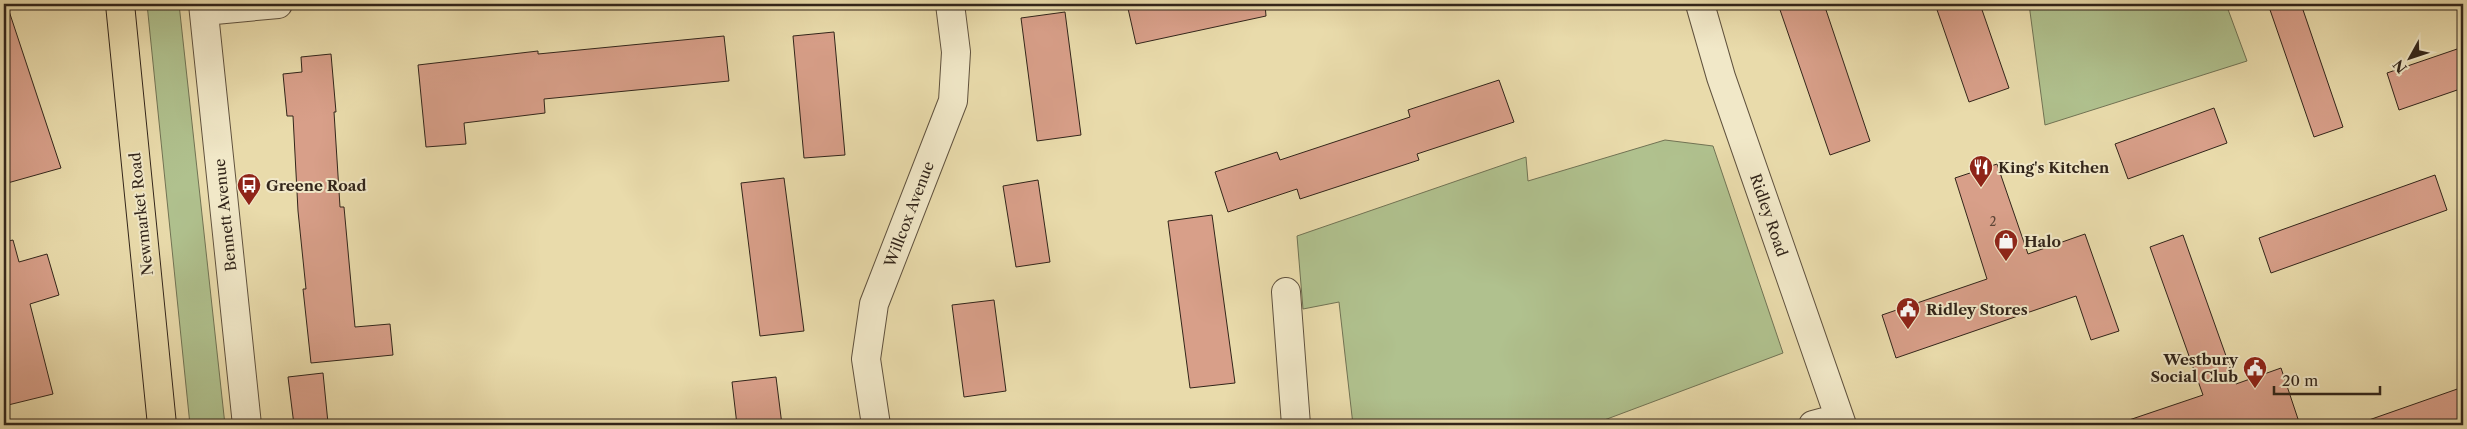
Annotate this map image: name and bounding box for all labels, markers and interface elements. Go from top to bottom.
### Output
north arrow [2384,32,2434,82]
text: N [2389,56,2411,77]
street label: Newmarket Road [125,152,157,276]
restaurant icon: King's Kitchen [1968,154,1994,188]
street label: Bennett Avenue [210,158,240,272]
street label: Willcox Avenue [880,158,938,271]
place label: King's Kitchen [1998,158,2110,177]
street label: Ridley Road [1746,171,1792,259]
bus stop icon: Greene Road [236,172,262,206]
place label: Greene Road [266,176,366,195]
house number: 2 [1990,214,1997,229]
shop icon: Halo [1993,228,2019,262]
place label: Halo [2024,232,2061,251]
public building icon: Ridley Stores [1895,296,1921,330]
place label: Ridley Stores [1926,300,2028,319]
place label: Westbury Social Club [2150,350,2239,386]
public building icon: Westbury Social Club [2242,355,2268,389]
scale bar [2274,364,2381,396]
text: 20 m [2282,371,2318,390]

